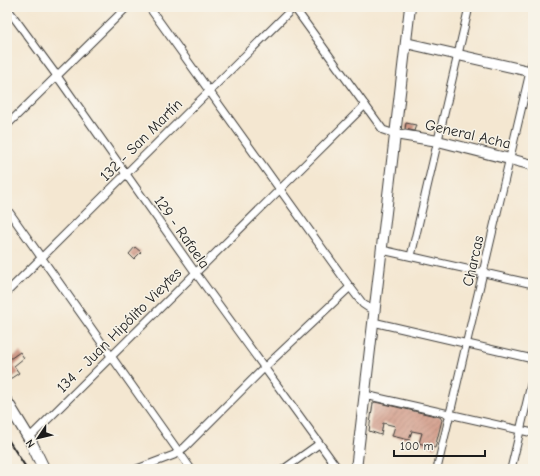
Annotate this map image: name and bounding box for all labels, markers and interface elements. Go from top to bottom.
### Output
street label: 132 - San Martín [96,95,186,185]
street label: General Acha [423,115,513,153]
street label: 129 - Rafaela [150,192,214,272]
street label: Charcas [458,234,488,288]
street label: 134 - Juan Hipólito Vieytes [53,264,185,396]
north arrow [18,418,58,458]
scale bar [394,432,485,458]
text: N [23,437,38,450]
text: 100 m [400,439,433,453]

